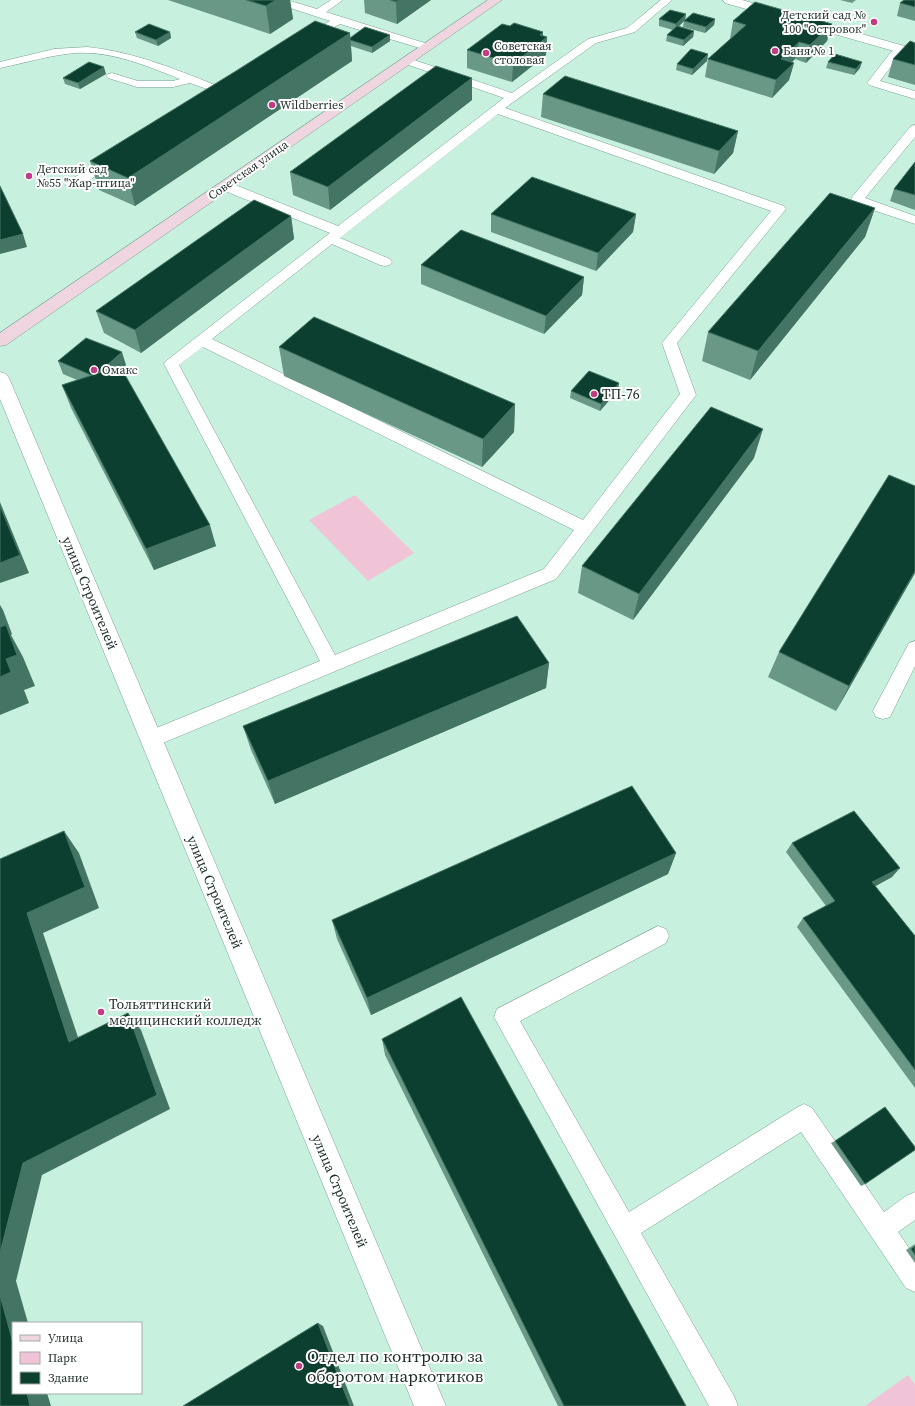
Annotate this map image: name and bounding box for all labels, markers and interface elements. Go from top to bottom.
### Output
place label: Детский сад № 100 "Островок" [781,7,866,37]
marker: Детский сад № 100 "Островок" [869,17,879,27]
place label: Советская столовая [494,38,552,68]
place label: Баня № 1 [783,43,834,59]
marker: Баня № 1 [770,46,780,56]
marker: Советская столовая [481,48,491,58]
place label: Wildberries [280,97,343,113]
marker: Wildberries [267,100,277,110]
street label: Советская улица [205,136,292,204]
place label: Детский сад №55 "Жар-птица" [37,161,135,191]
marker: Детский сад №55 "Жар-птица" [24,171,34,181]
place label: Омакс [102,362,138,378]
marker: Омакс [89,365,99,375]
place label: ТП-76 [602,384,640,404]
marker: ТП-76 [589,389,599,399]
street label: улица Строителей [57,533,123,653]
street label: улица Строителей [182,832,248,952]
place label: Тольяттинский медицинский колледж [109,994,262,1030]
marker: Тольяттинский медицинский колледж [96,1007,106,1017]
street label: улица Строителей [307,1131,373,1251]
legend [12,1322,142,1394]
text: Улица [48,1330,84,1346]
place label: Отдел по контролю за оборотом наркотиков [307,1344,484,1388]
text: Парк [48,1350,77,1366]
marker: Отдел по контролю за оборотом наркотиков [294,1361,304,1371]
text: Здание [48,1370,89,1386]

